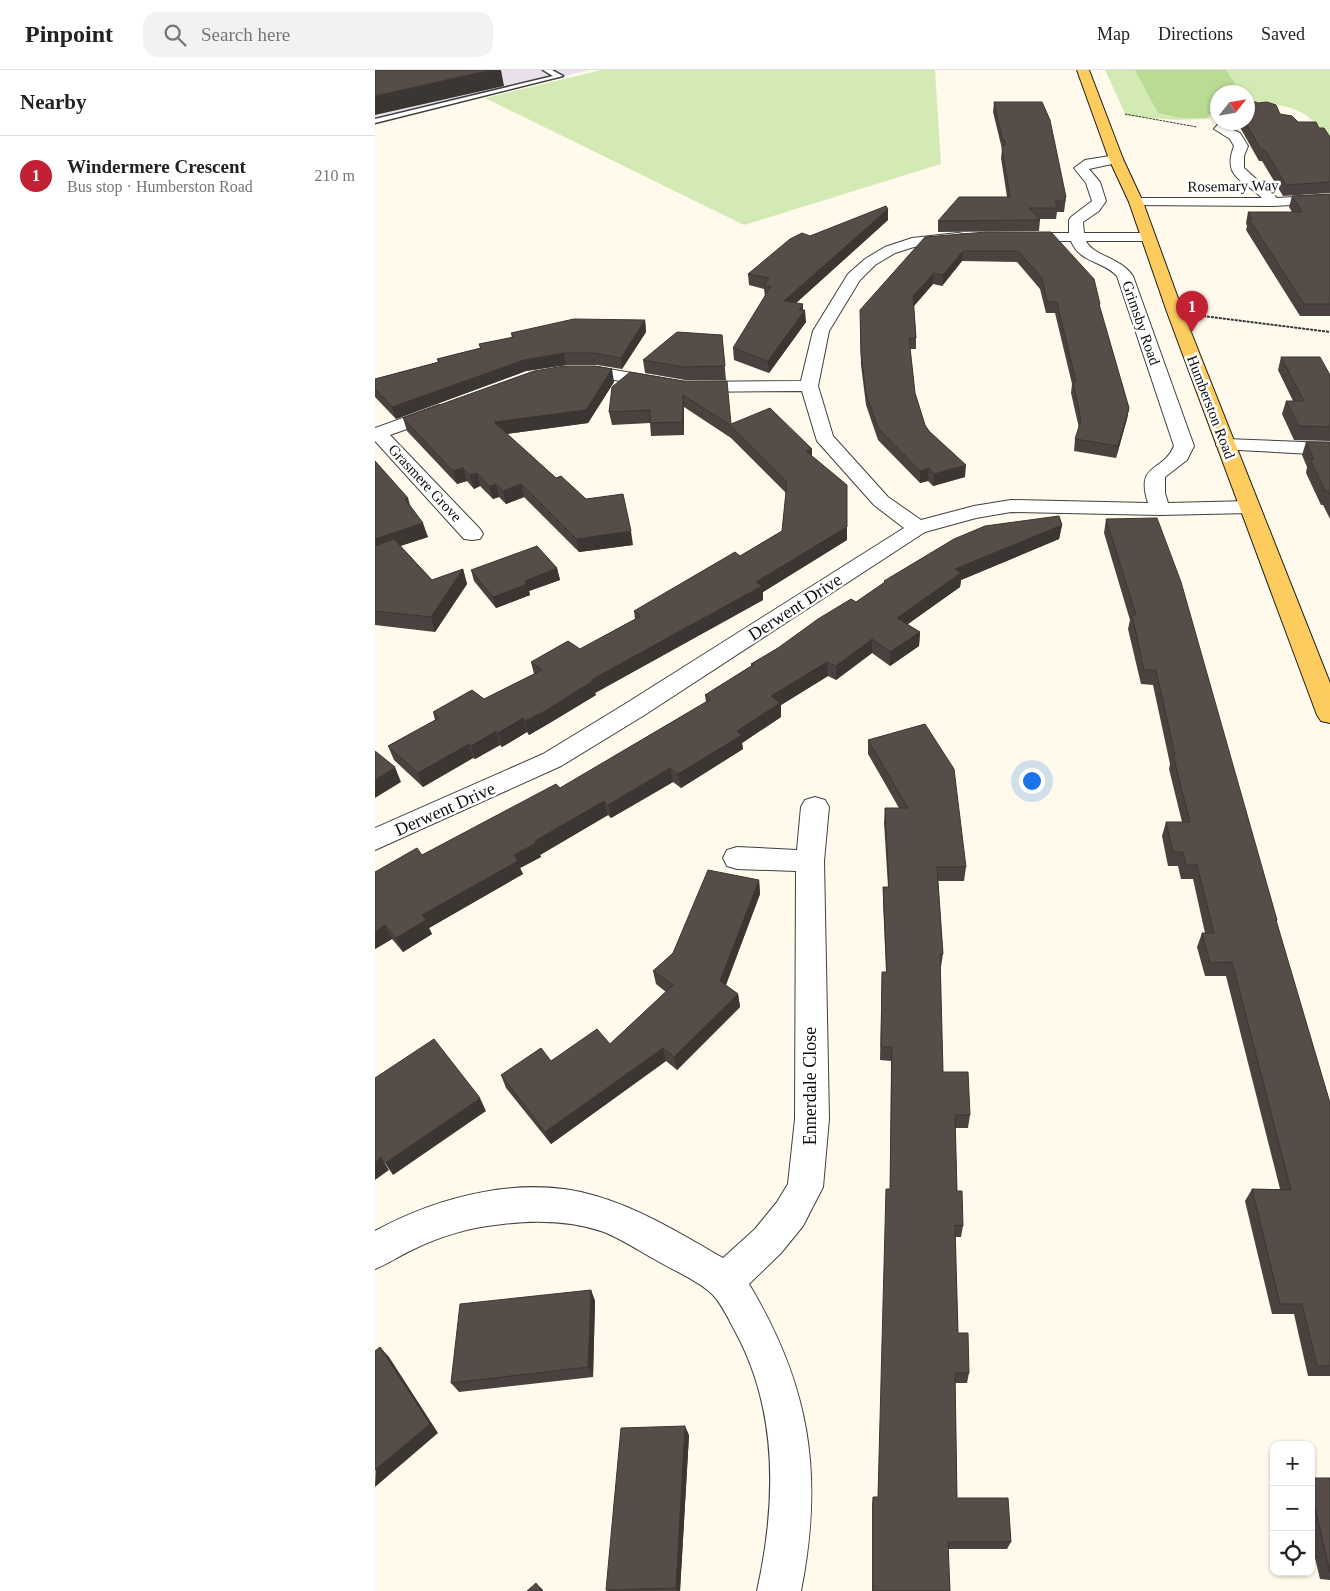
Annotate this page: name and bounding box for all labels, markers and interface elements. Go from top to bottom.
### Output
search box [143,12,493,57]
text: Pinpoint [25,21,113,47]
icon: search [161,21,189,49]
text: Search here [201,24,290,45]
text: Map [1097,24,1130,44]
text: Directions [1158,24,1233,44]
text: Saved [1261,24,1305,44]
north arrow [1210,85,1255,130]
text: Nearby [20,90,87,114]
text: Windermere Crescent [67,156,246,177]
text: 1 [32,167,40,184]
text: 210 m [315,167,355,184]
street label: Rosemary Way [1187,177,1279,195]
text: Bus stop · Humberston Road [67,178,253,195]
street label: Grimsby Road [1119,279,1163,368]
pin: 1 [1176,291,1208,332]
street label: Humberston Road [1184,353,1238,461]
street label: Grasmere Grove [385,441,465,525]
street label: Derwent Drive [744,569,846,645]
your location [1019,768,1045,794]
street label: Derwent Drive [392,778,498,840]
street label: Ennerdale Close [800,1027,820,1145]
map controls [1270,1441,1315,1576]
button: + [1270,1441,1315,1486]
button: − [1270,1486,1315,1531]
button: locate [1270,1531,1315,1576]

